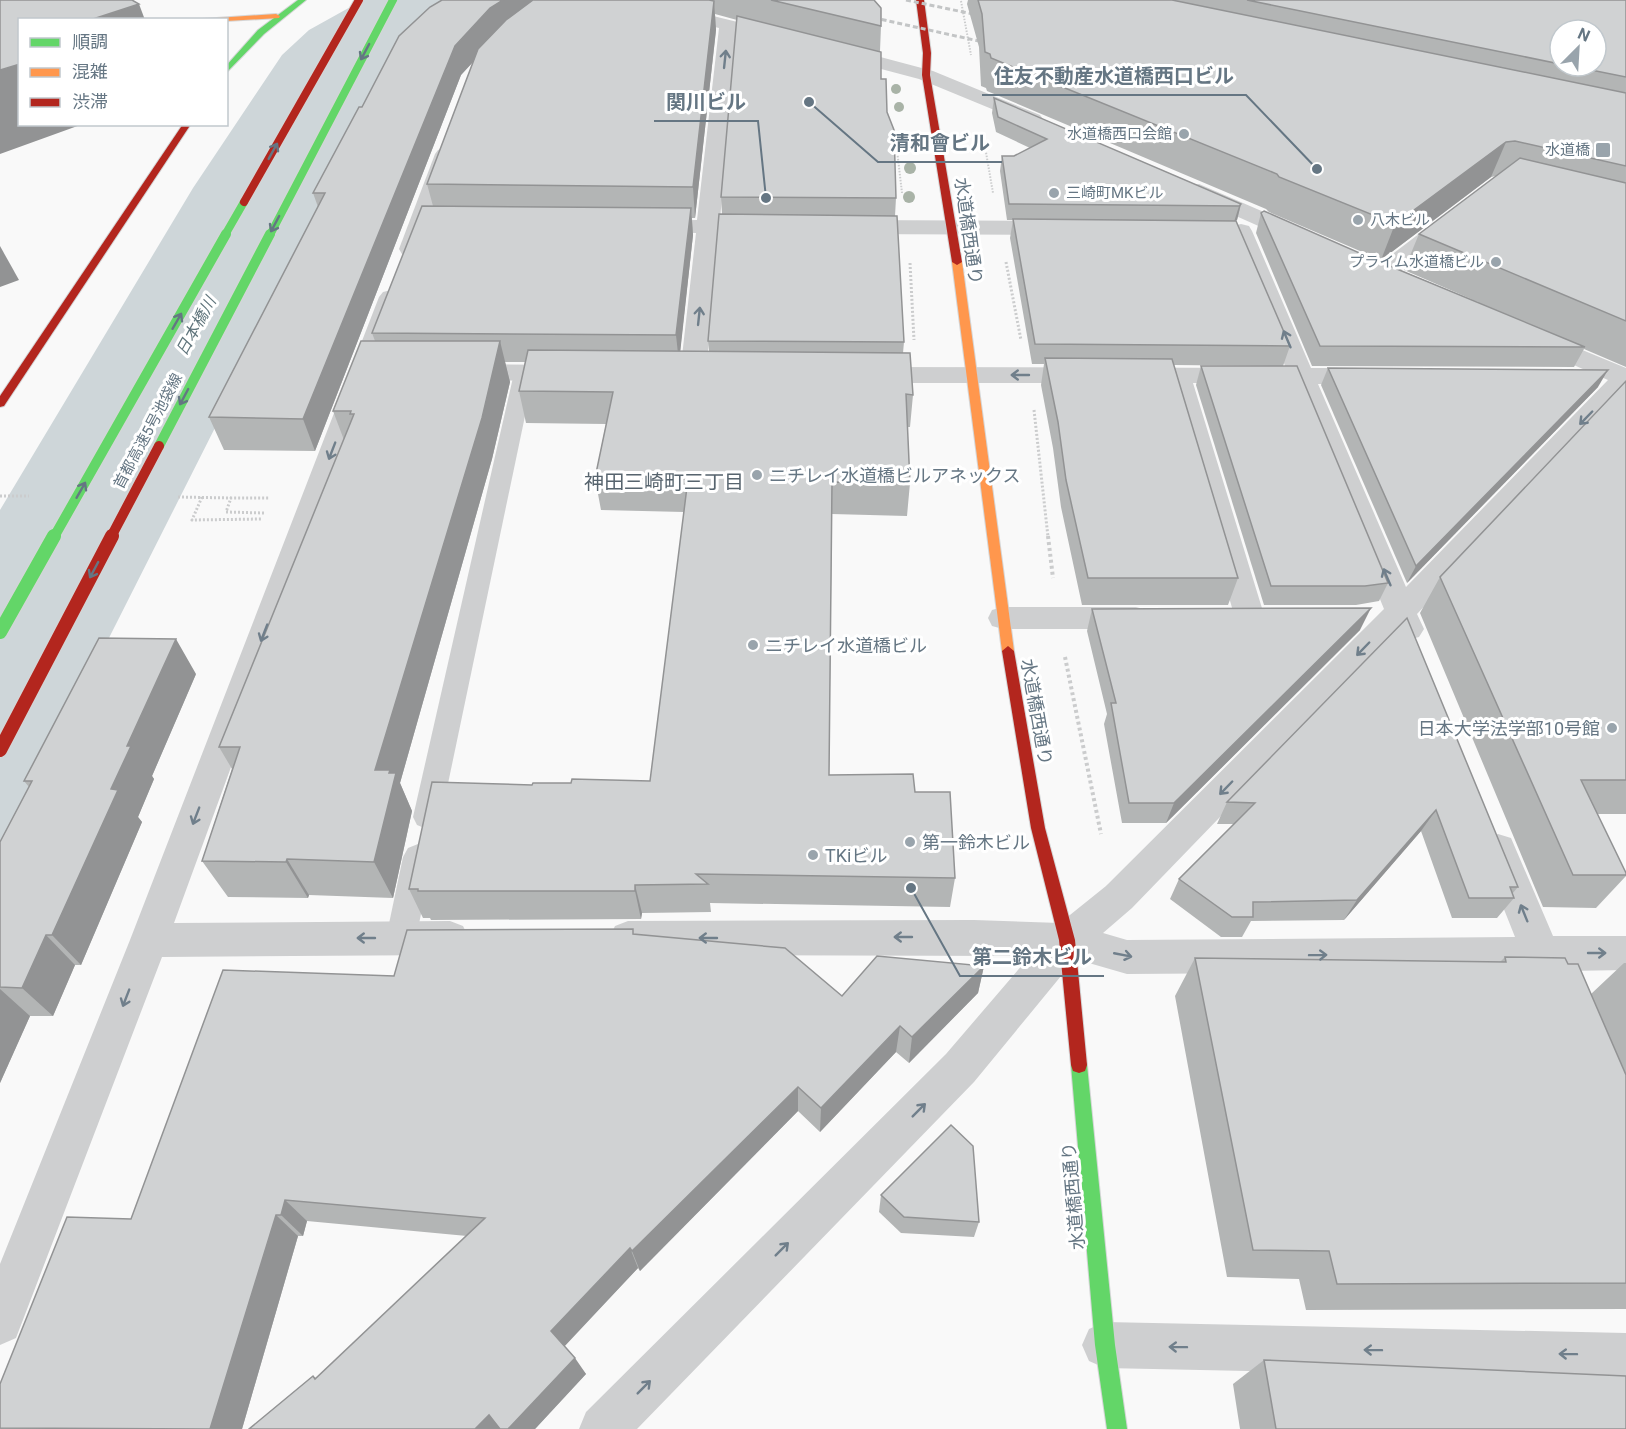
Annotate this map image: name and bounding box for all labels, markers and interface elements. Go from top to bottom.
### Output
legend [18,18,228,126]
north arrow [1548,18,1608,78]
text: N [1575,24,1593,46]
text: 順調 [72,31,108,52]
one-way arrow [359,42,371,60]
one-way arrow [719,50,730,70]
callout: 住友不動産水道橋西口ビル [982,57,1246,95]
text: 混雑 [72,61,108,82]
text: 住友不動産水道橋西口ビル [994,64,1234,88]
callout: 関川ビル [654,83,758,121]
text: 関川ビル [666,90,746,114]
text: 渋滞 [72,91,108,112]
callout: 清和會ビル [878,124,1002,162]
place label: 水道橋西口会館 [1067,125,1172,143]
marker: 水道橋西口会館 [1177,127,1191,141]
text: 清和會ビル [890,131,990,155]
place label: 水道橋 [1545,141,1590,159]
marker: 水道橋 [1594,141,1612,159]
one-way arrow [268,143,280,160]
street label: 水道橋西通り [951,176,987,286]
place label: 三崎町MKビル [1066,184,1164,202]
marker: 三崎町MKビル [1047,186,1061,200]
place label: 八木ビル [1370,211,1430,229]
marker: 八木ビル [1351,213,1365,227]
one-way arrow [269,215,280,233]
place label: プライム水道橋ビル [1349,253,1484,271]
marker: プライム水道橋ビル [1489,255,1503,269]
water label: 日本橋川 [172,292,221,359]
one-way arrow [694,307,705,327]
one-way arrow [171,313,183,330]
one-way arrow [1281,330,1292,348]
one-way arrow [1010,369,1030,381]
street label: 首都高速5号池袋線 [110,370,186,492]
one-way arrow [178,388,190,406]
one-way arrow [1578,410,1593,425]
one-way arrow [326,441,337,460]
place label: ニチレイ水道橋ビルアネックス [769,465,1020,486]
marker: ニチレイ水道橋ビルアネックス [750,468,764,482]
district label: 神田三崎町三丁目 [584,470,744,494]
one-way arrow [75,482,87,499]
one-way arrow [88,561,100,578]
one-way arrow [1381,568,1392,586]
one-way arrow [258,624,269,642]
place label: ニチレイ水道橋ビル [765,635,927,656]
marker: ニチレイ水道橋ビル [746,638,760,652]
one-way arrow [1356,642,1370,657]
street label: 水道橋西通り [1017,657,1057,767]
place label: 日本大学法学部10号館 [1418,718,1600,739]
marker: 日本大学法学部10号館 [1605,721,1619,735]
one-way arrow [1219,781,1234,796]
one-way arrow [189,806,200,825]
place label: 第一鈴木ビル [922,832,1030,853]
marker: 第一鈴木ビル [903,835,917,849]
place label: TKiビル [825,845,887,866]
marker: TKiビル [806,848,820,862]
one-way arrow [1518,904,1529,922]
one-way arrow [894,931,914,943]
one-way arrow [357,932,377,944]
one-way arrow [699,932,719,944]
callout: 第二鈴木ビル [960,938,1104,976]
text: 第二鈴木ビル [972,945,1092,969]
one-way arrow [1586,947,1606,959]
one-way arrow [1307,949,1327,961]
one-way arrow [1113,950,1132,961]
one-way arrow [120,989,131,1007]
one-way arrow [911,1103,926,1118]
street label: 水道橋西通り [1058,1141,1088,1251]
one-way arrow [774,1241,789,1256]
one-way arrow [1168,1341,1188,1352]
one-way arrow [1363,1345,1383,1356]
one-way arrow [1558,1349,1578,1360]
one-way arrow [637,1380,652,1395]

